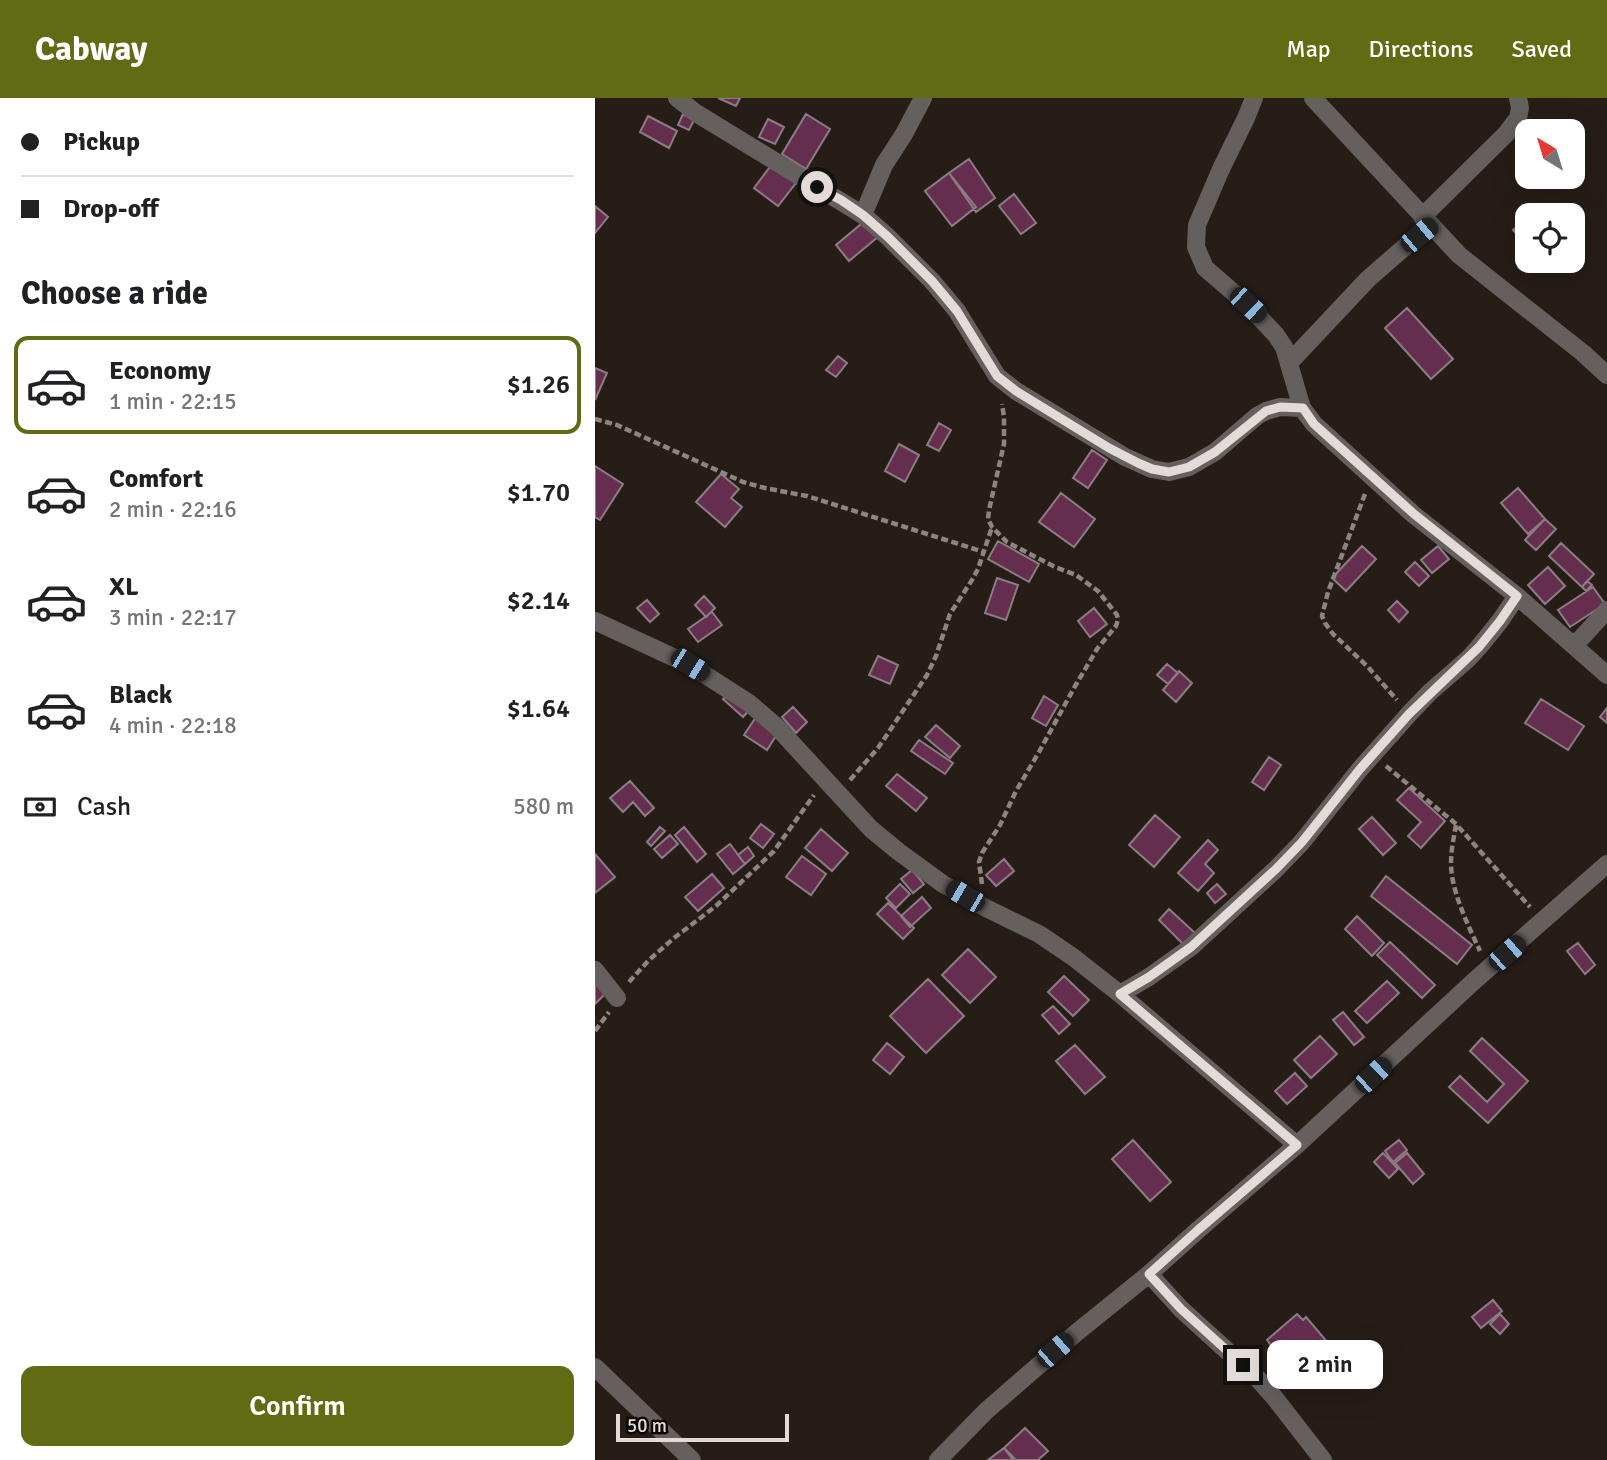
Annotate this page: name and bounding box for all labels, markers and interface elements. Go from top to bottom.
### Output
text: Cabway [35,29,147,70]
text: Map [1286,34,1331,64]
text: Directions [1369,34,1474,64]
text: Saved [1512,34,1572,64]
north arrow [1515,119,1585,189]
map controls [1515,119,1585,273]
text: Pickup [63,126,140,158]
route start [801,171,833,203]
text: Drop-off [63,193,159,225]
button: locate [1515,203,1585,273]
car [1397,213,1442,257]
text: Choose a ride [21,274,208,313]
car [1226,283,1271,327]
icon: car [25,354,88,417]
text: Economy [109,355,211,387]
text: $1.26 [507,369,570,401]
text: 1 min · 22:15 [109,387,237,416]
icon: car [25,462,88,525]
text: Comfort [109,463,203,495]
text: $1.70 [507,477,570,509]
text: 2 min · 22:16 [109,495,237,524]
icon: car [25,570,88,633]
text: XL [109,571,139,603]
text: $2.14 [507,585,570,617]
text: 3 min · 22:17 [109,603,237,632]
car [667,645,714,685]
icon: car [25,678,88,741]
text: Black [109,679,172,711]
text: $1.64 [507,693,570,725]
text: 4 min · 22:18 [109,711,237,740]
icon: cash [21,788,59,826]
text: Cash [77,791,131,823]
text: 580 m [513,792,574,821]
car [942,876,989,916]
car [1485,931,1530,975]
car [1351,1053,1396,1097]
car [1033,1328,1078,1372]
callout: 2 min [1267,1340,1383,1390]
route end [1227,1349,1259,1381]
text: 2 min [1297,1350,1353,1379]
button: Confirm [21,1366,574,1446]
scale bar [616,1411,789,1443]
text: 50 m [627,1414,667,1438]

